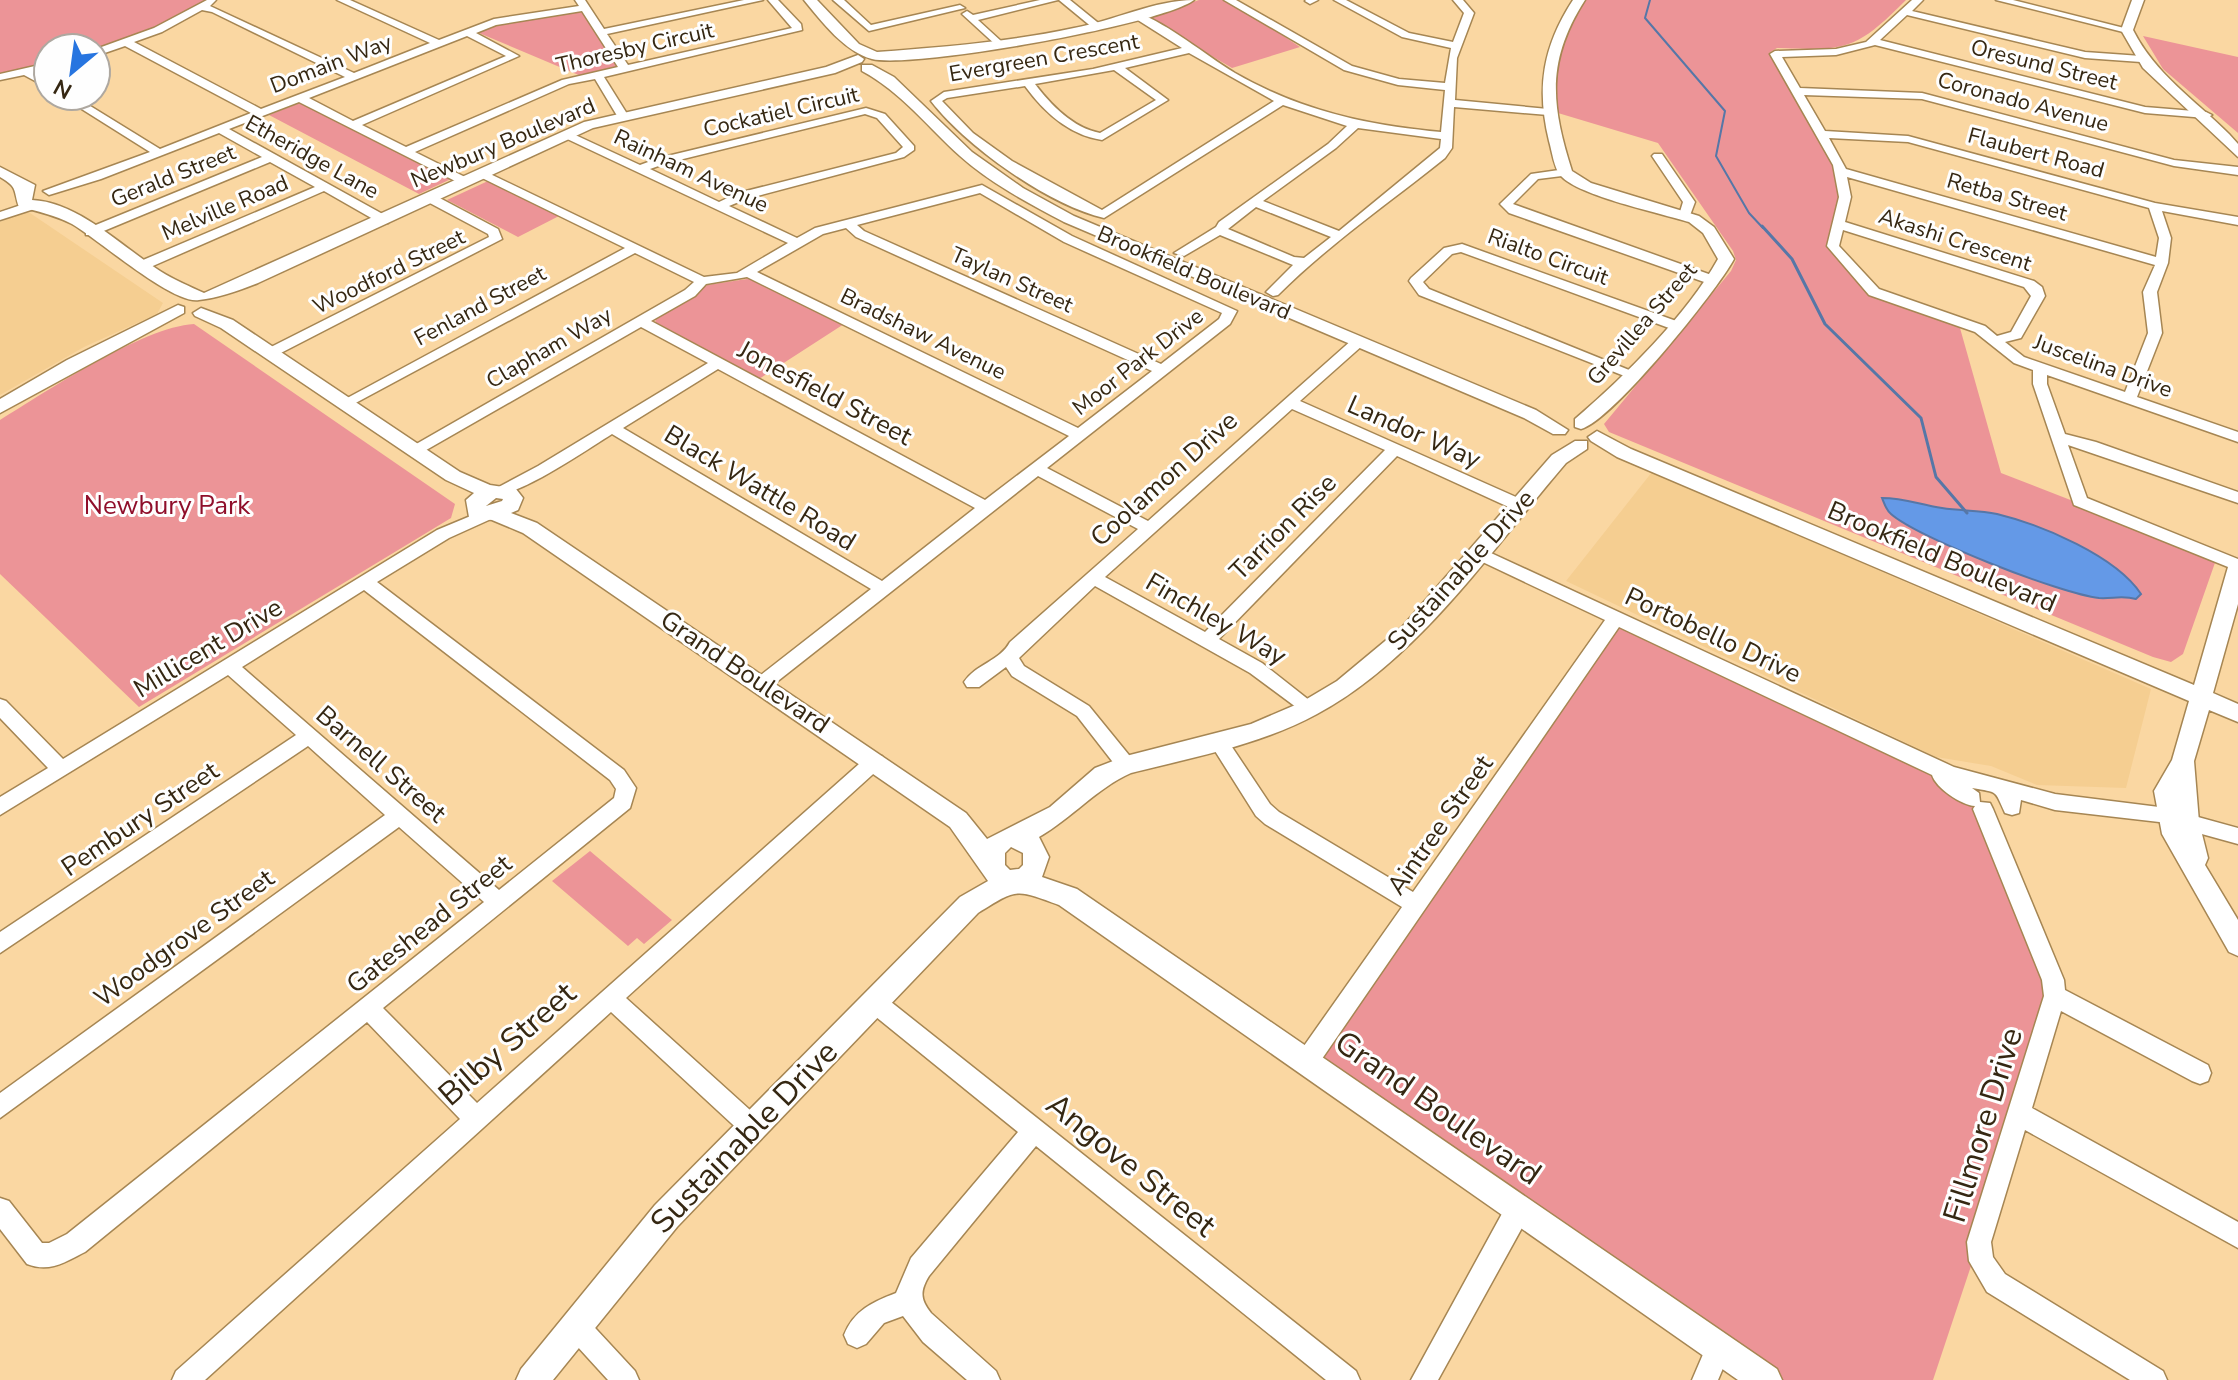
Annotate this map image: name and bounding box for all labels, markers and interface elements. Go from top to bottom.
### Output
street label: Thoresby Circuit [553,15,717,81]
street label: Evergreen Crescent [947,26,1141,89]
street label: Domain Way [266,27,397,101]
north arrow [32,32,112,112]
street label: Oresund Street [1967,32,2121,98]
street label: Coronado Avenue [1934,65,2112,139]
text: N [48,72,77,106]
street label: Cockatiel Circuit [700,79,862,144]
street label: Newbury Boulevard [406,91,600,195]
street label: Etheridge Lane [240,108,384,206]
street label: Flaubert Road [1964,120,2108,186]
street label: Rainham Avenue [609,122,773,220]
street label: Gerald Street [106,137,240,215]
street label: Retba Street [1943,165,2071,229]
street label: Melville Road [157,168,293,248]
street label: Akashi Crescent [1875,201,2036,279]
street label: Brookfield Boulevard [1093,219,1295,327]
street label: Rialto Circuit [1484,221,1613,293]
street label: Woodford Street [308,222,470,322]
street label: Taylan Street [946,240,1078,320]
street label: Grevillea Street [1580,256,1704,392]
street label: Fenland Street [409,259,551,353]
street label: Bradshaw Avenue [835,281,1011,387]
street label: Clapham Way [481,300,618,396]
street label: Moor Park Drive [1066,301,1210,423]
street label: Juscelina Drive [2029,327,2176,405]
street label: Jonesfield Street [731,332,919,454]
street label: Landor Way [1342,387,1487,477]
street label: Coolamon Drive [1083,403,1245,555]
street label: Black Wattle Road [658,417,862,559]
street label: Tarrion Rise [1222,466,1344,588]
street label: Sustainable Drive [1379,482,1543,658]
park label: Newbury Park [84,488,251,523]
street label: Brookfield Boulevard [1822,493,2062,621]
street label: Finchley Way [1139,565,1293,674]
street label: Portobello Drive [1619,579,1807,691]
street label: Millicent Drive [127,590,289,706]
street label: Grand Boulevard [653,602,837,742]
street label: Barnell Street [308,698,454,831]
street label: Aintree Street [1379,747,1502,902]
street label: Pembury Street [54,753,226,885]
street label: Gateshead Street [339,846,520,1002]
street label: Woodgrove Street [87,860,282,1015]
street label: Bilby Street [429,972,585,1116]
street label: Grand Boulevard [1326,1021,1550,1195]
street label: Fillmore Drive [1933,1022,2033,1228]
street label: Sustainable Drive [641,1031,847,1243]
street label: Angove Street [1037,1083,1225,1247]

